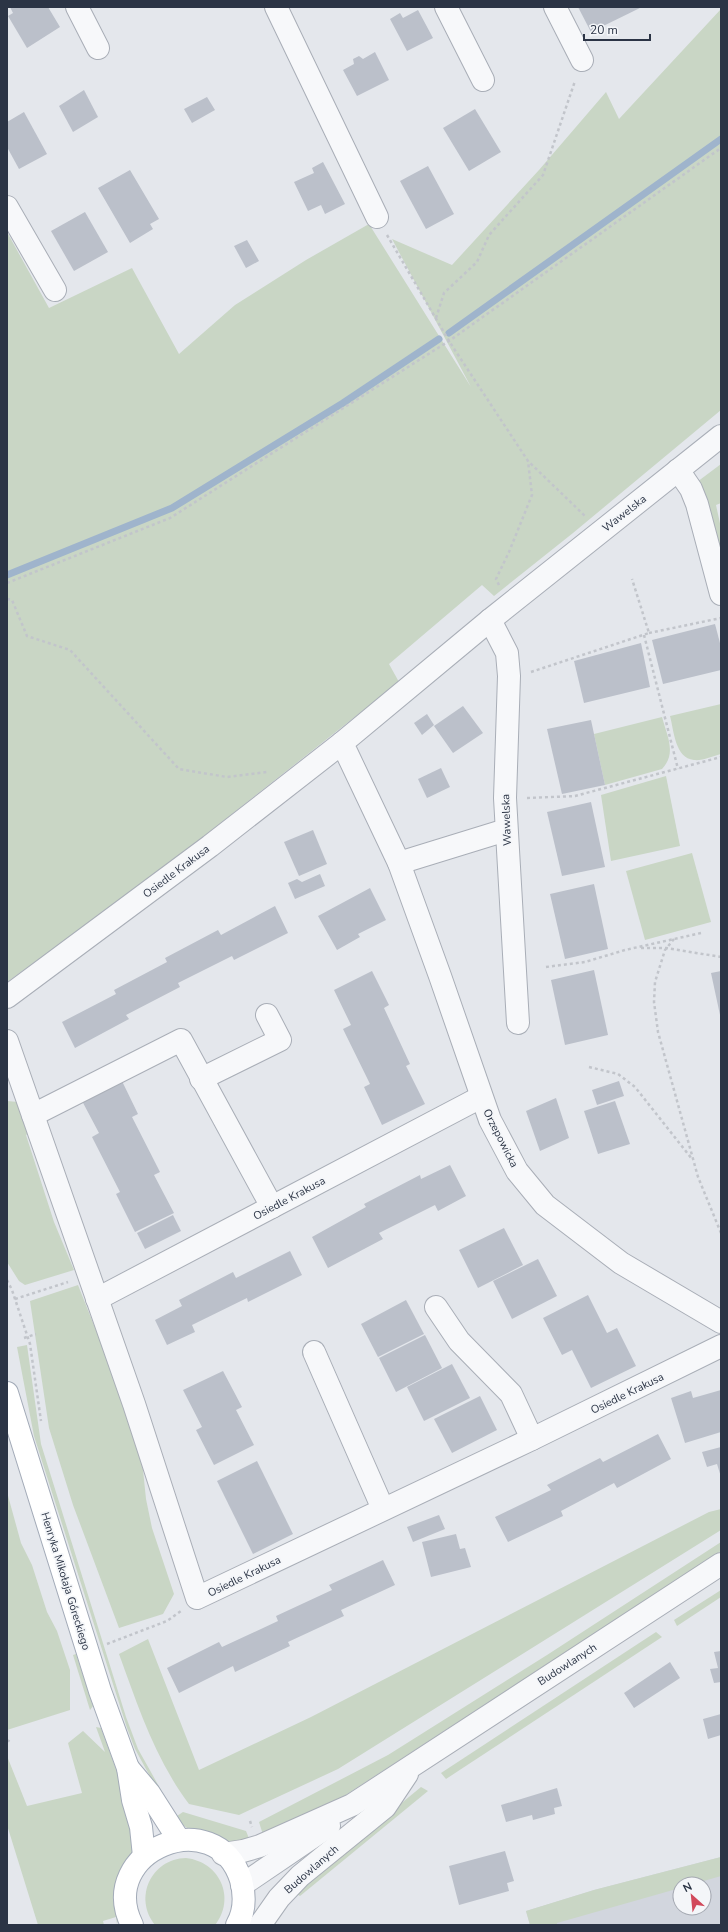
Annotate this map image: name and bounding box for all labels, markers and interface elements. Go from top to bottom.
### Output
scale bar [584,16,650,42]
text: 20 m [590,22,618,38]
street label: Wawelska [599,491,650,535]
street label: Wawelska [498,794,515,846]
street label: Osiedle Krakusa [140,841,213,901]
street label: Orzepowicka [479,1106,522,1170]
street label: Osiedle Krakusa [250,1173,328,1224]
street label: Osiedle Krakusa [588,1369,667,1418]
street label: Henryka Mikołaja Góreckiego [37,1510,94,1652]
street label: Osiedle Krakusa [205,1552,284,1601]
street label: Budowlanych [535,1640,600,1689]
street label: Budowlanych [281,1842,342,1897]
north arrow [672,1876,712,1916]
text: N [681,1879,695,1896]

